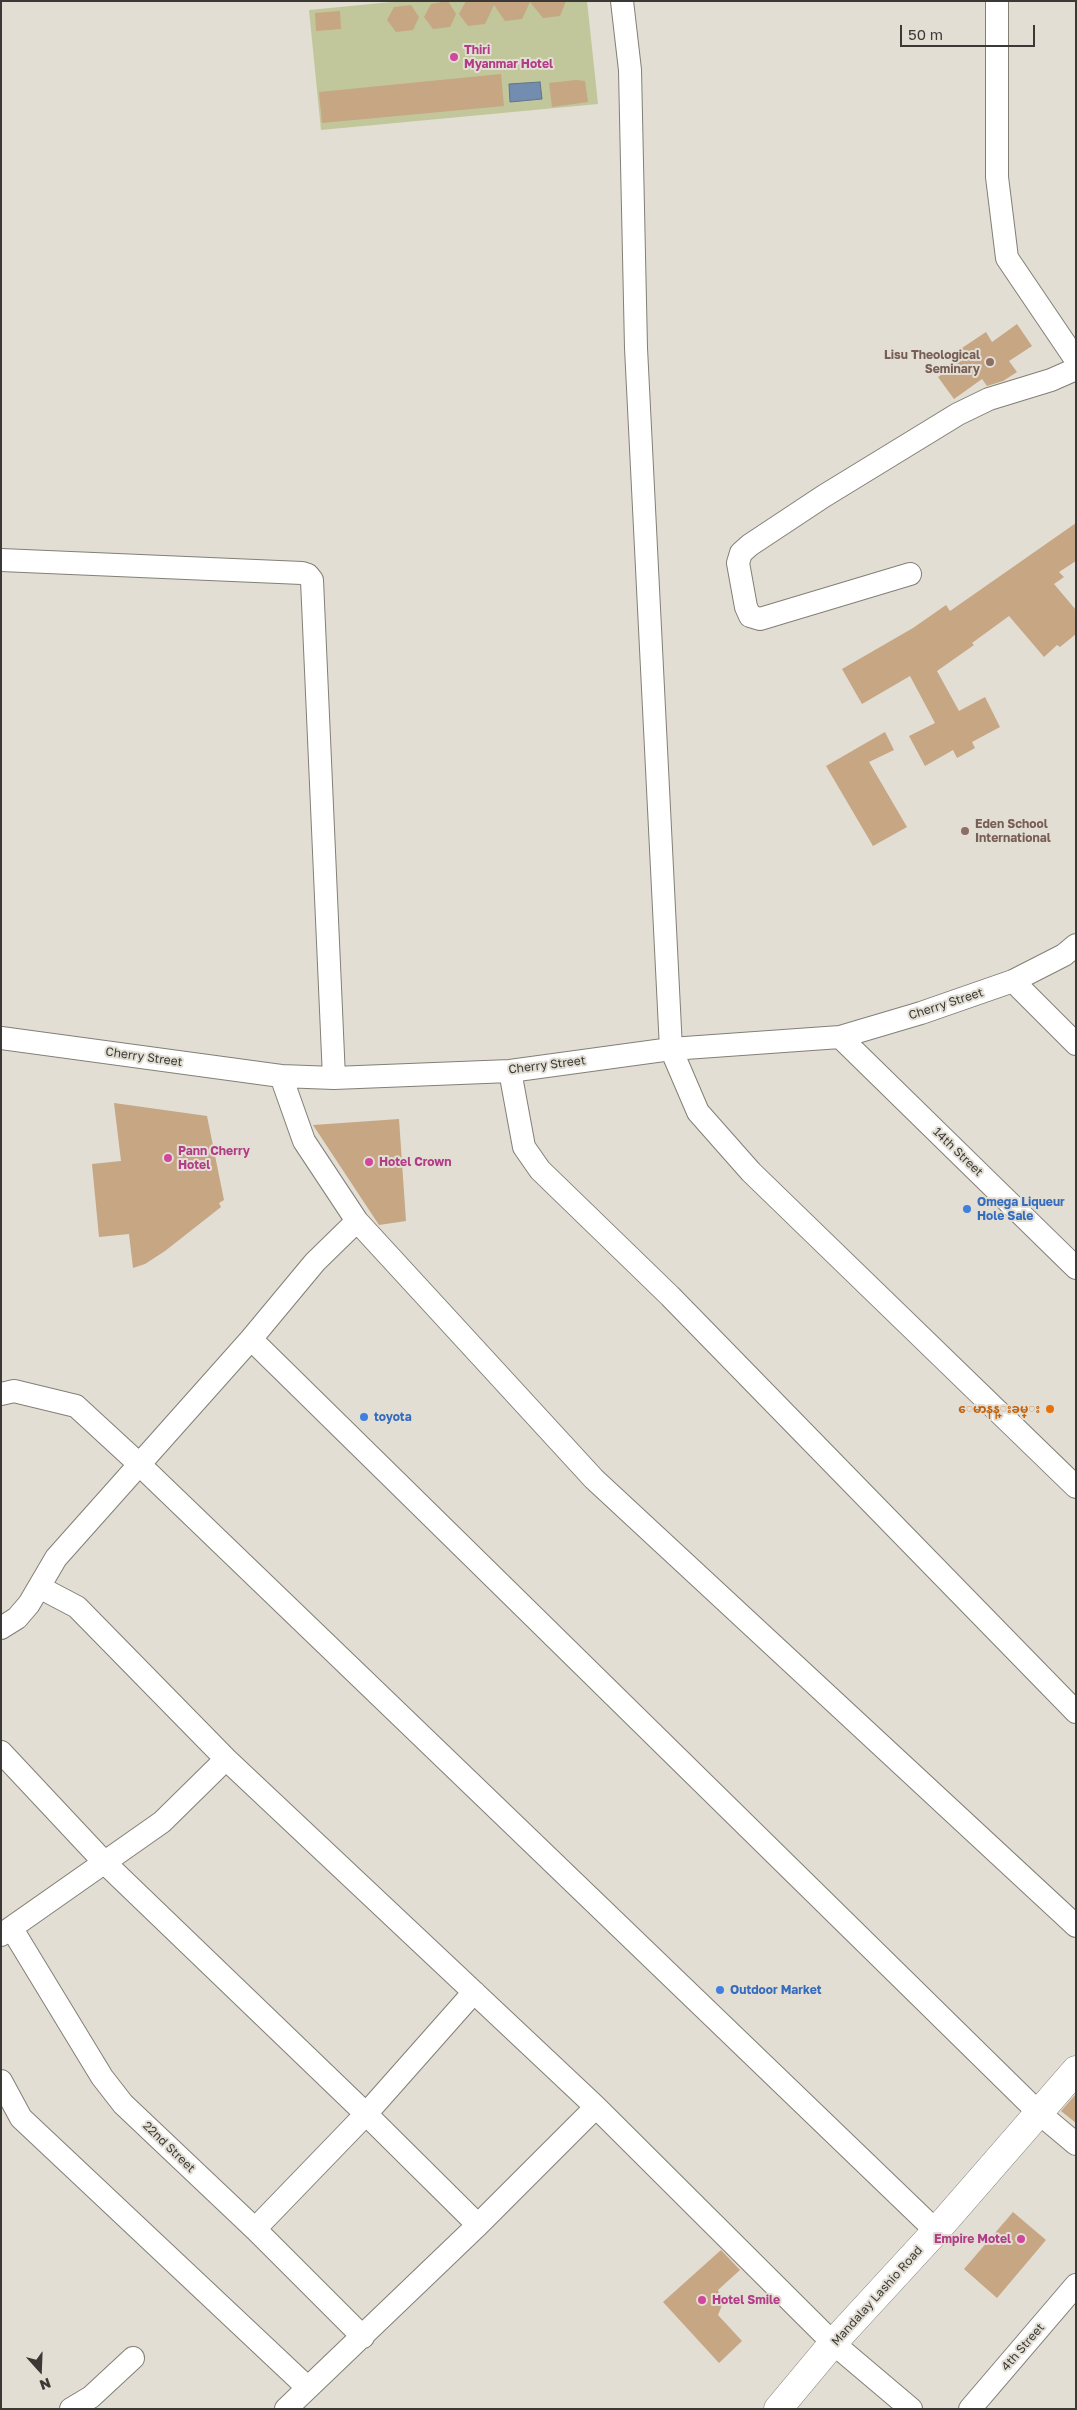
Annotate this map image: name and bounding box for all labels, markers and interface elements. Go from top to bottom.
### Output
scale bar [902,15,1037,47]
text: 50 m [908,25,943,43]
place label: Thiri Myanmar Hotel [464,43,553,71]
marker: Thiri Myanmar Hotel [448,51,460,63]
place label: Lisu Theological Seminary [884,348,980,376]
marker: Lisu Theological Seminary [984,356,996,368]
place label: Eden School International [975,817,1051,845]
marker: Eden School International [959,825,971,837]
street label: Cherry Street [907,985,985,1023]
street label: Cherry Street [105,1044,183,1070]
street label: Cherry Street [508,1053,586,1077]
street label: 14th Street [930,1125,986,1179]
place label: Pann Cherry Hotel [178,1144,250,1172]
marker: Pann Cherry Hotel [162,1152,174,1164]
place label: Hotel Crown [379,1155,452,1169]
marker: Hotel Crown [363,1156,375,1168]
place label: Omega Liqueur Hole Sale [977,1195,1065,1223]
marker: Omega Liqueur Hole Sale [961,1203,973,1215]
place label: ေမာနန္းခမ္း [958,1402,1040,1416]
marker: ေမာနန္းခမ္း [1044,1403,1056,1415]
place label: toyota [374,1410,412,1424]
marker: toyota [358,1411,370,1423]
place label: Outdoor Market [730,1983,821,1997]
marker: Outdoor Market [714,1984,726,1996]
street label: 22nd Street [140,2118,198,2176]
place label: Empire Motel [934,2232,1011,2246]
marker: Empire Motel [1015,2233,1027,2245]
street label: Mandalay Lashio Road [828,2243,926,2349]
place label: Hotel Smile [712,2293,780,2307]
marker: Hotel Smile [696,2294,708,2306]
street label: 4th Street [999,2320,1047,2374]
north arrow [15,2345,65,2395]
text: N [37,2375,53,2394]

